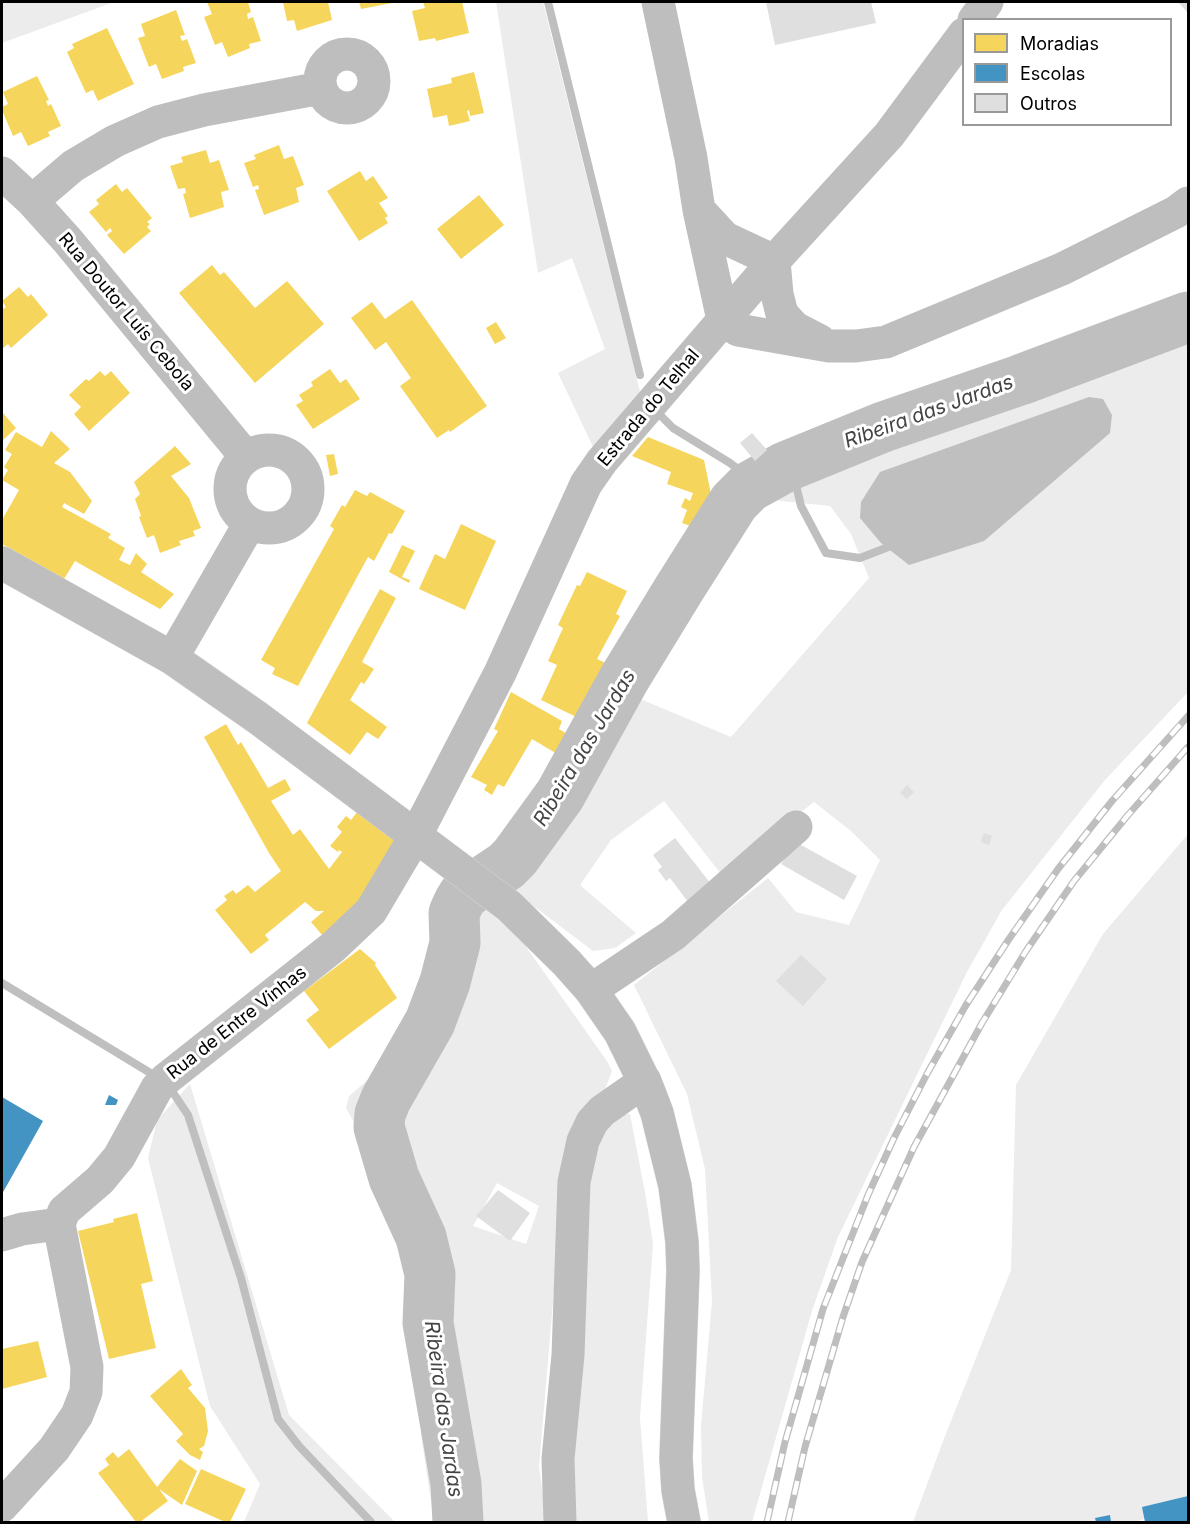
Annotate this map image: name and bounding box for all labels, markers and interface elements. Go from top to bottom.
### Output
legend [962,18,1172,126]
text: Moradias [1020,33,1099,54]
text: Escolas [1020,63,1085,84]
text: Outros [1020,93,1077,114]
street label: Rua Doutor Luís Cebola [54,229,198,395]
street label: Estrada do Telhal [594,345,704,471]
water label: Ribeira das Jardas [841,370,1017,454]
water label: Ribeira das Jardas [529,665,641,831]
street label: Rua de Entre Vinhas [163,962,311,1084]
water label: Ribeira das Jardas [419,1319,467,1499]

